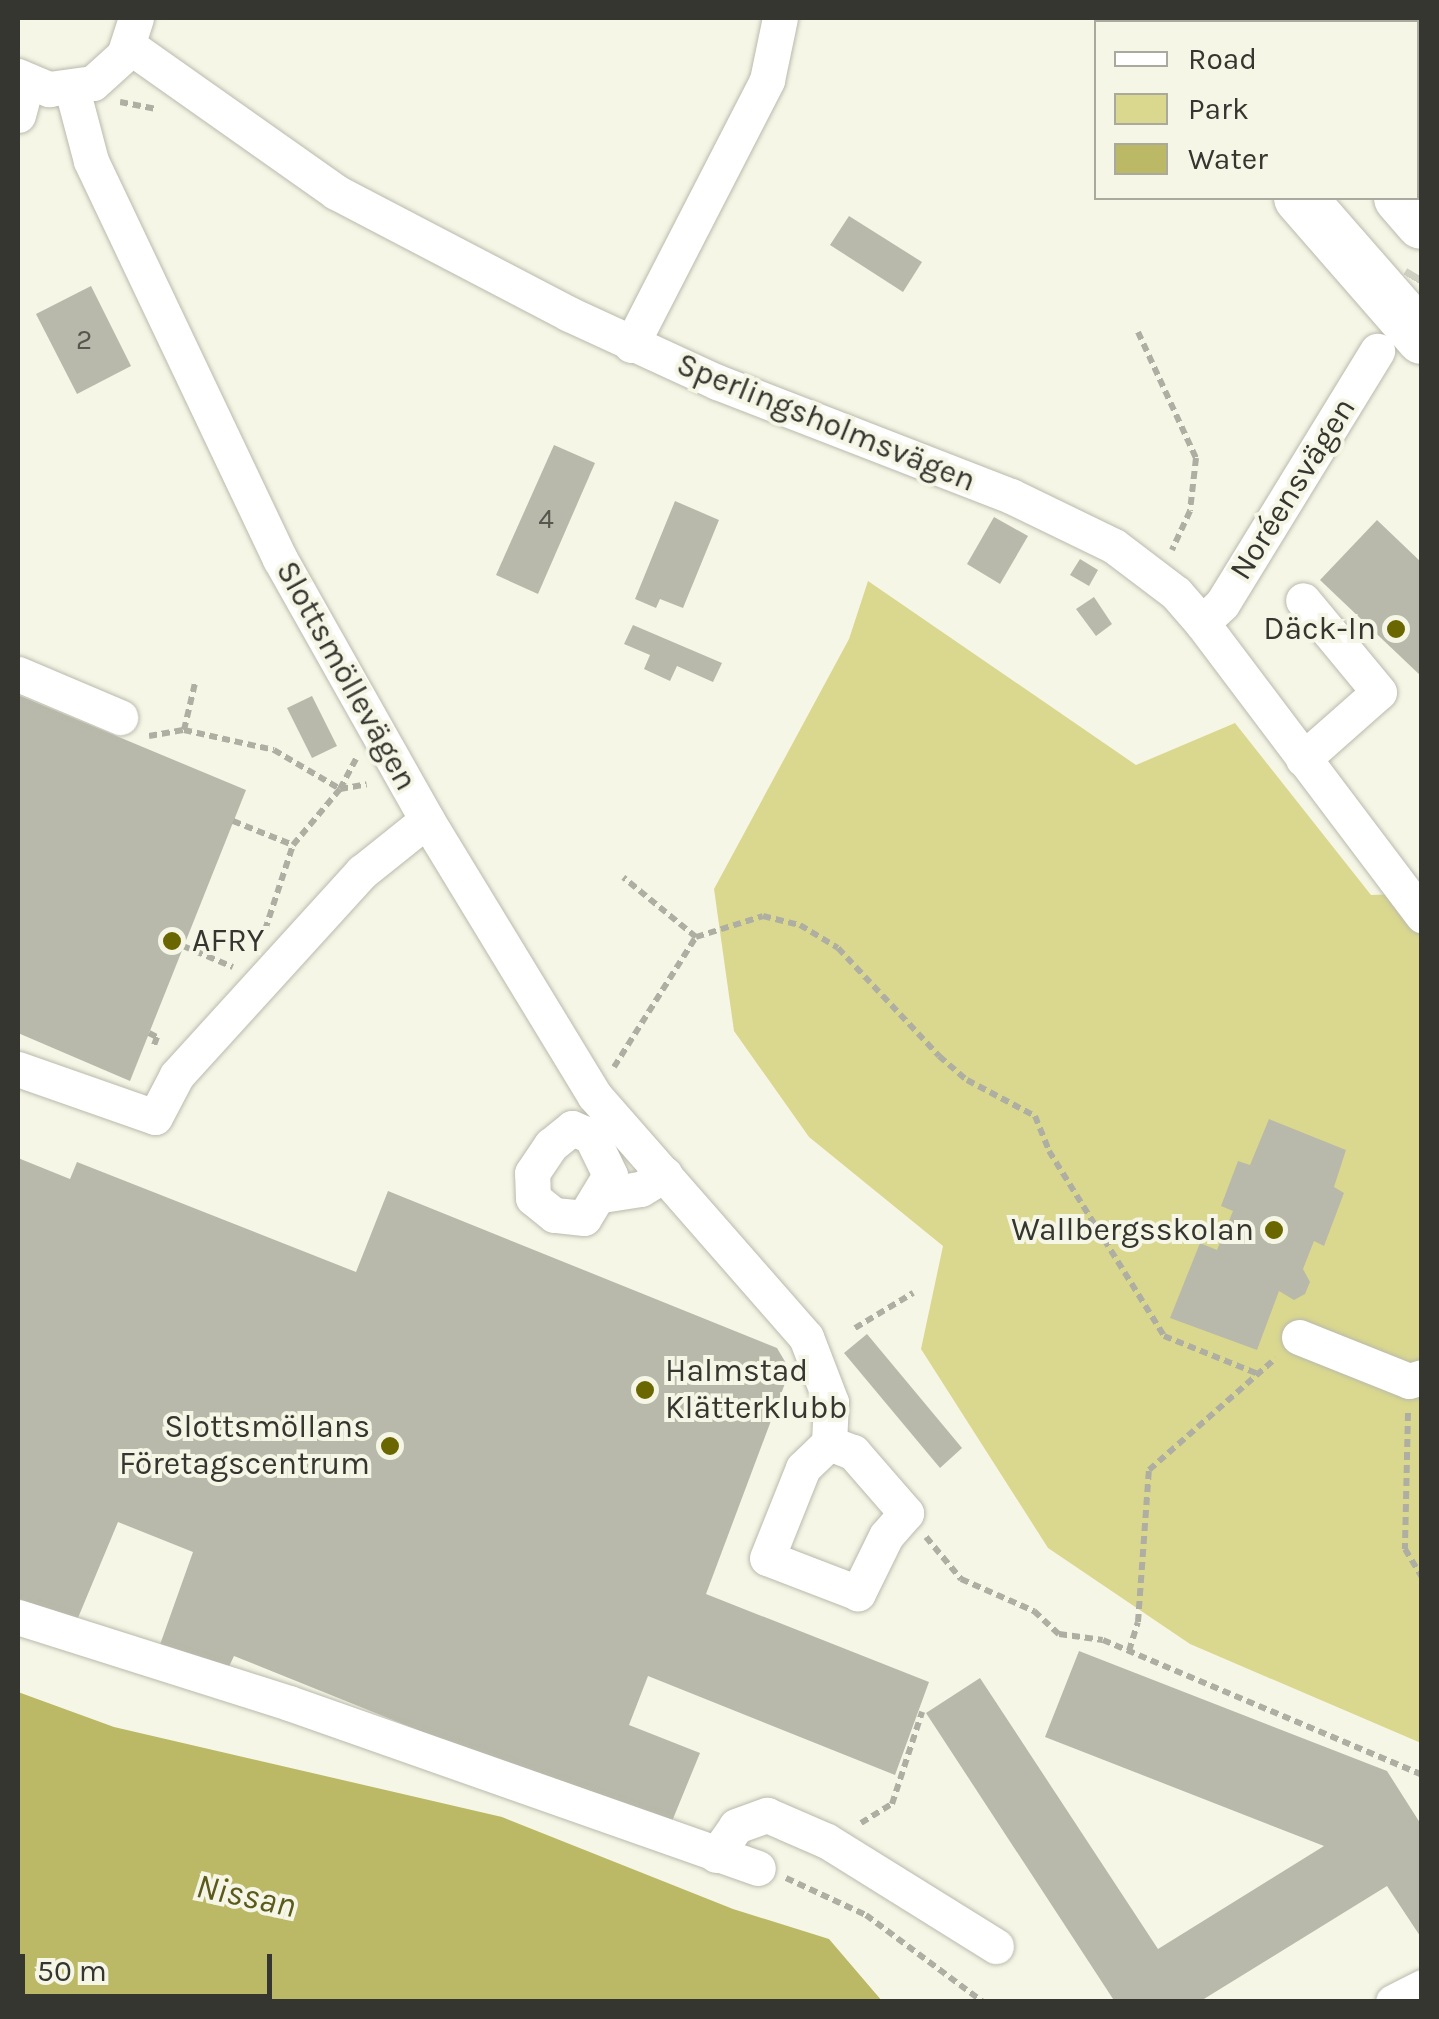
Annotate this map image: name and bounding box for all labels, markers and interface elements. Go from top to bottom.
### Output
legend [1094,20,1419,200]
text: Road [1188,41,1257,77]
text: Park [1188,91,1249,127]
text: Water [1188,141,1268,177]
house number: 2 [76,323,92,357]
street label: Sperlingsholmsvägen [671,345,981,501]
street label: Noréensvägen [1222,391,1364,587]
house number: 4 [538,502,554,536]
street label: Slottsmöllevägen [267,555,425,797]
place label: Däck-In [1263,610,1376,648]
marker: Däck-In [1385,618,1407,640]
place label: AFRY [192,922,264,960]
marker: AFRY [161,930,183,952]
place label: Wallbergsskolan [1011,1211,1254,1249]
marker: Wallbergsskolan [1263,1219,1285,1241]
place label: Halmstad Klätterklubb [665,1353,847,1428]
marker: Halmstad Klätterklubb [634,1379,656,1401]
place label: Slottsmöllans Företagscentrum [119,1409,370,1484]
marker: Slottsmöllans Företagscentrum [379,1435,401,1457]
water label: Nissan [192,1865,300,1927]
scale bar [25,1934,278,1996]
text: 50 m [37,1953,107,1989]

